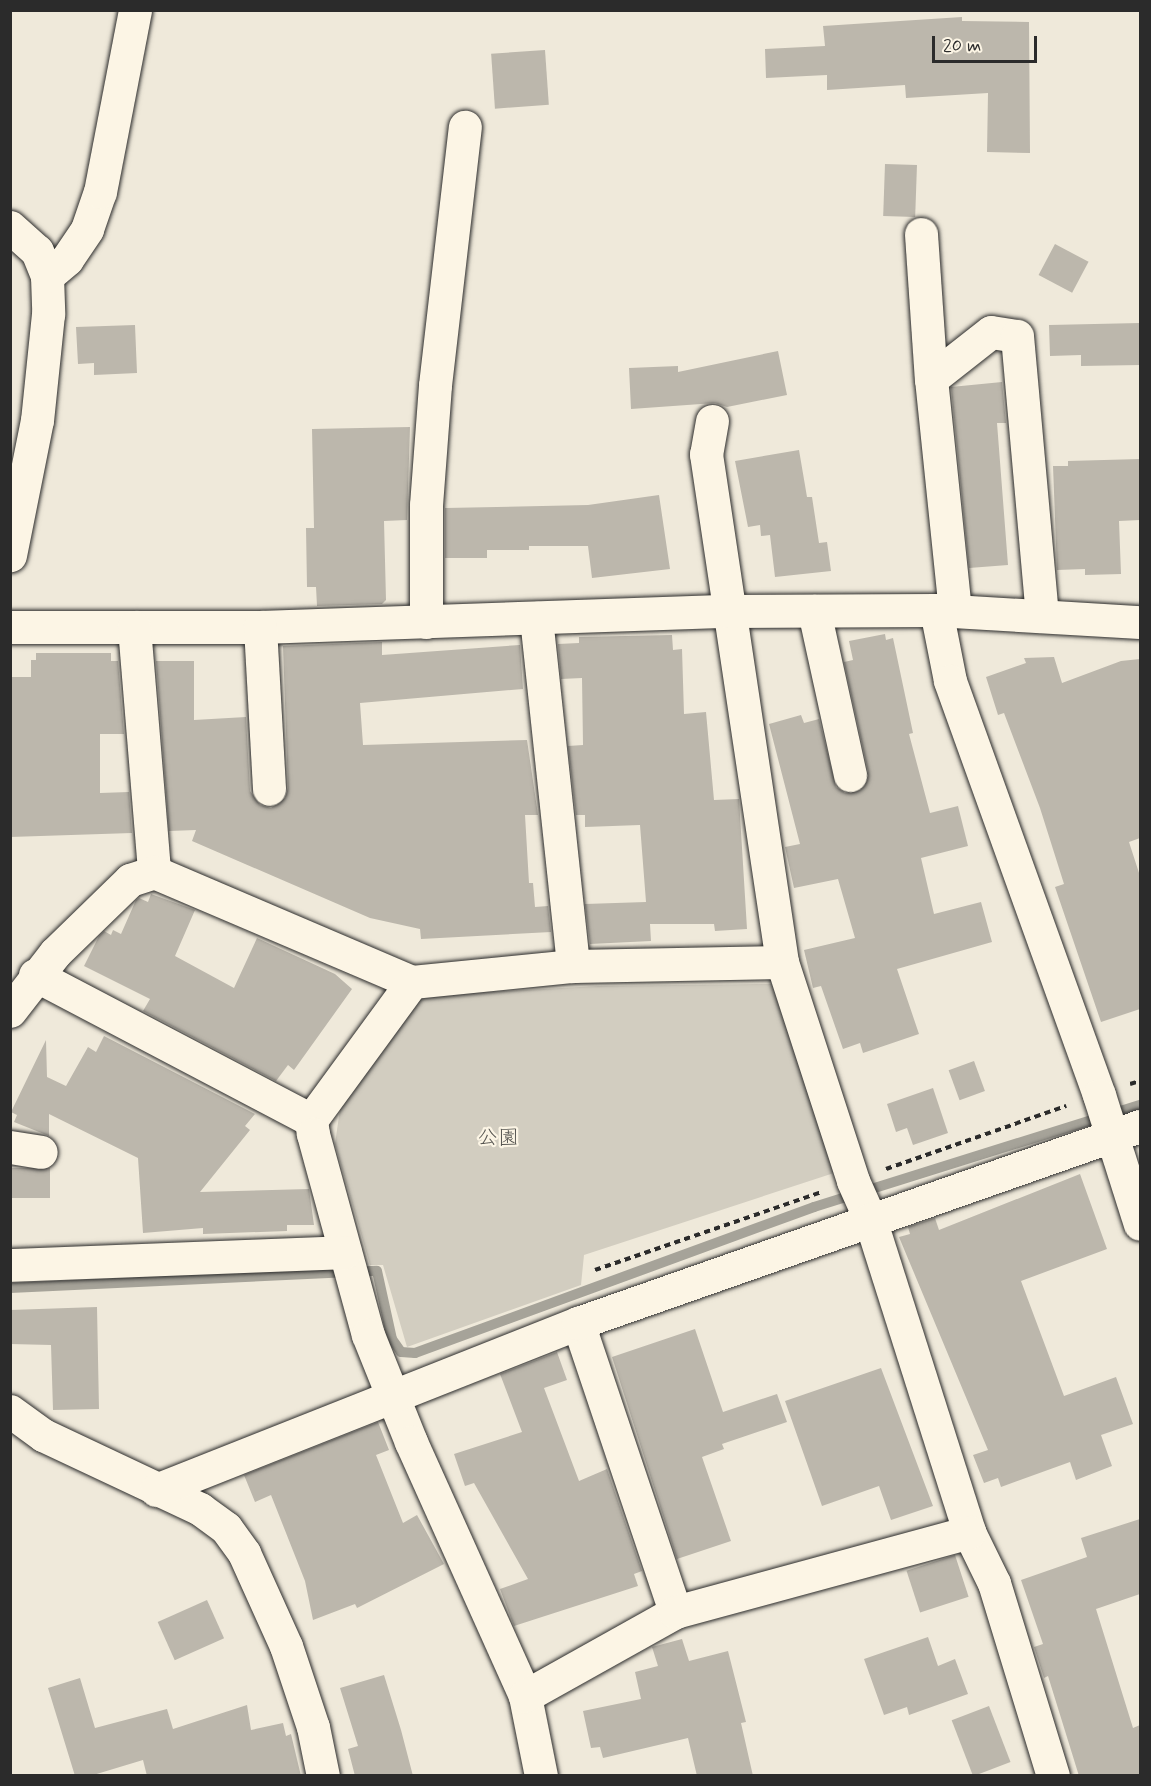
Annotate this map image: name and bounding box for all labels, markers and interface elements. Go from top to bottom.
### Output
scale bar [935,24,1040,62]
text: 20 m [943,34,981,58]
park label: 公園 [477,1125,519,1151]

